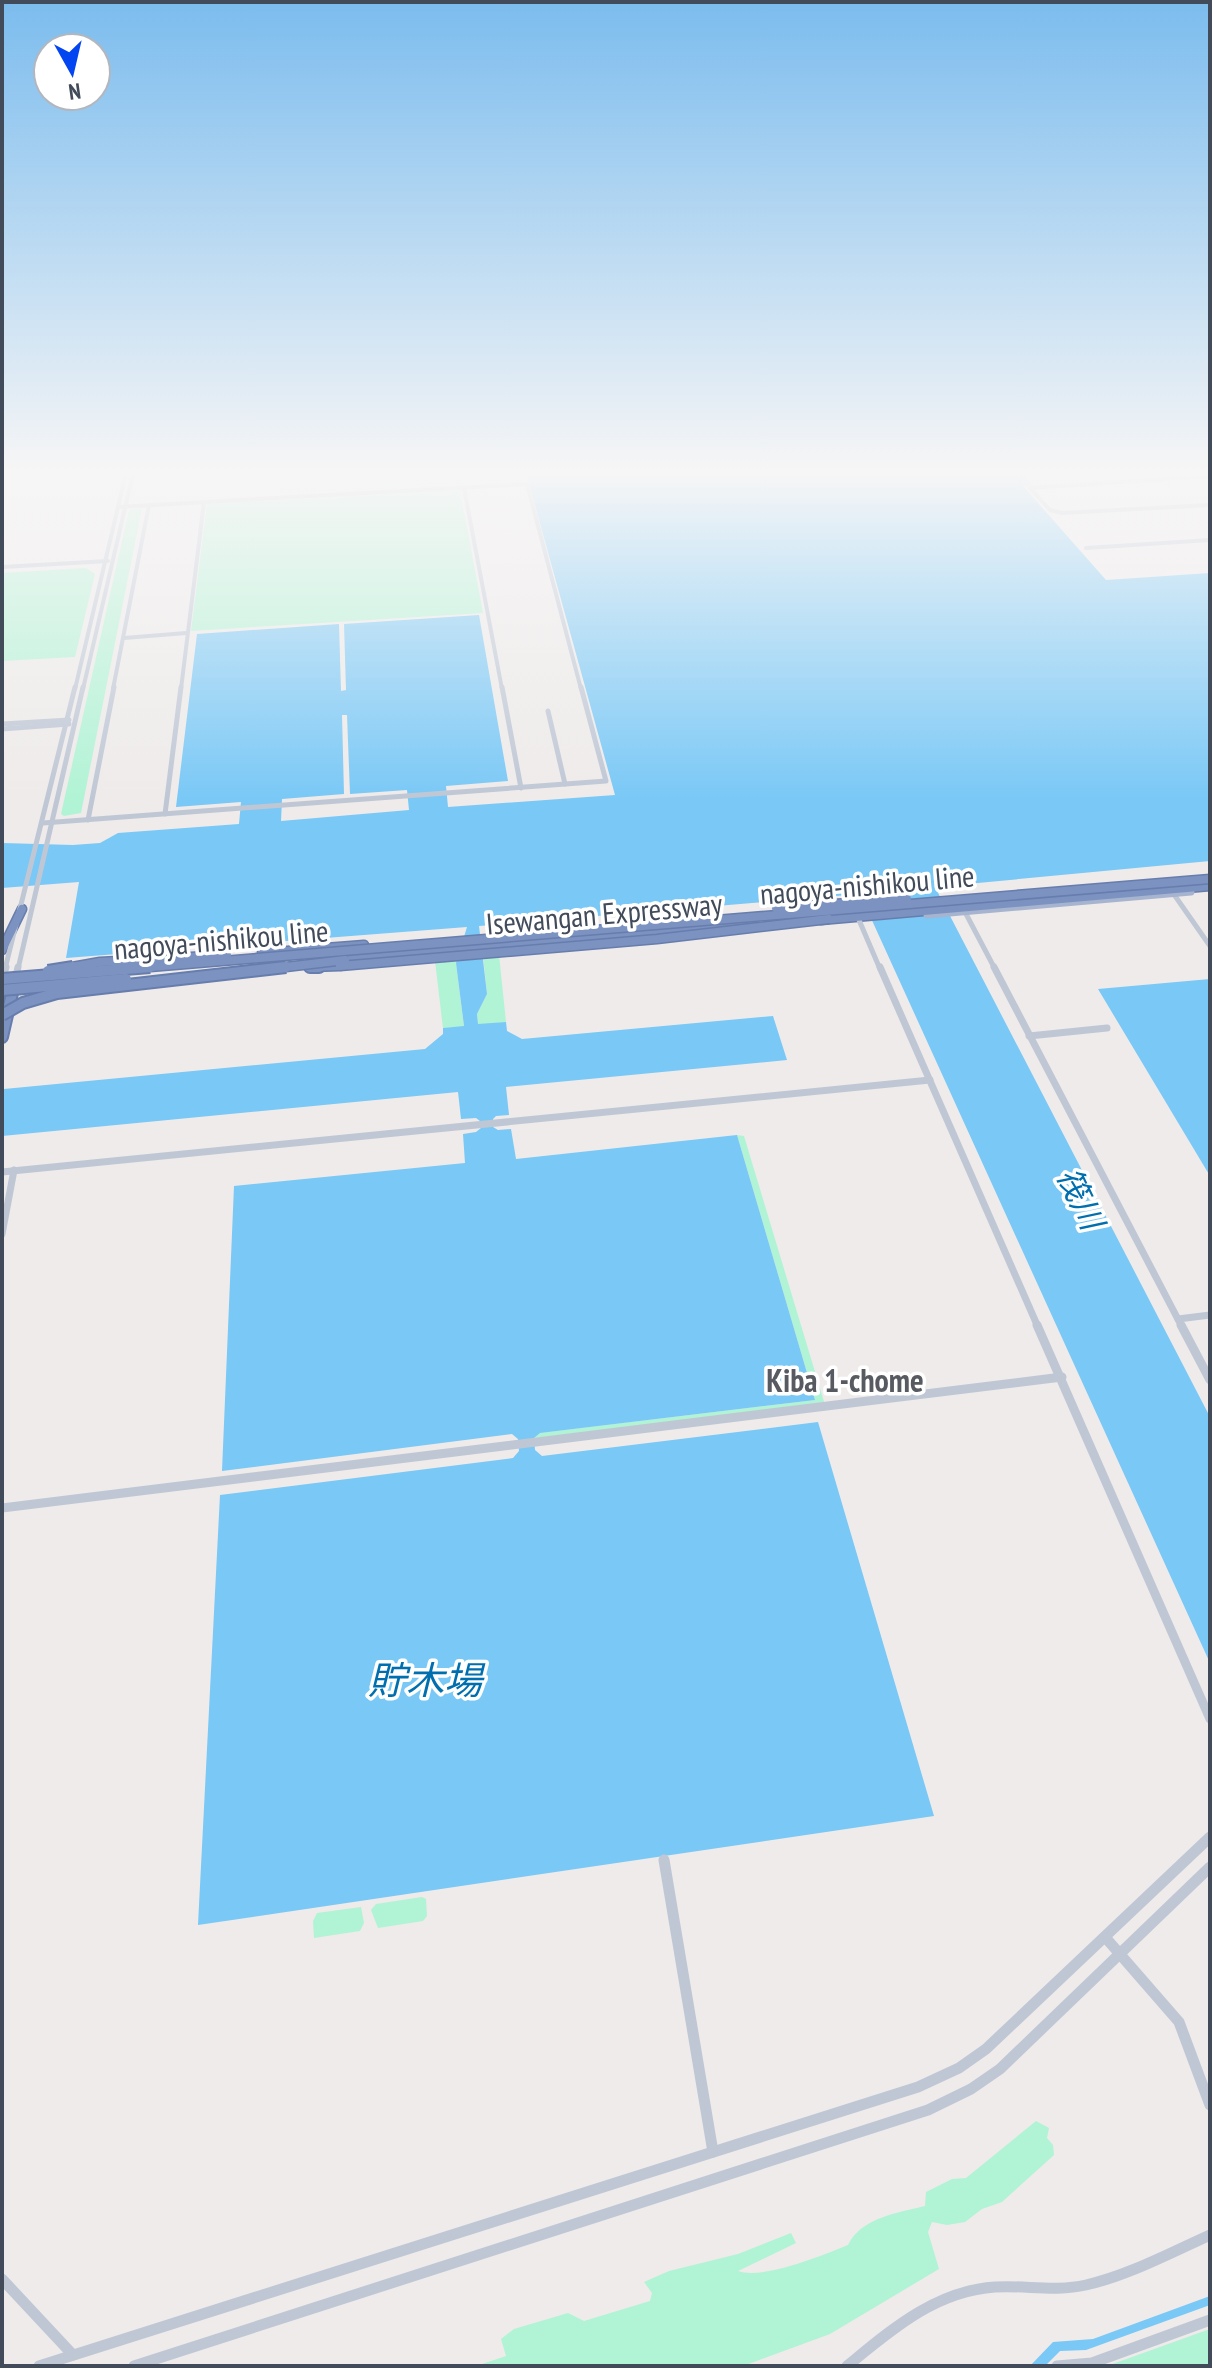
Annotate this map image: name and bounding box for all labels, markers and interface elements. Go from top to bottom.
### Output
north arrow [32,32,112,112]
text: N [67,77,83,106]
street label: nagoya-nishikou line [758,855,976,913]
street label: Isewangan Expressway [484,883,724,943]
street label: nagoya-nishikou line [112,910,330,968]
water label: 筏川 [1048,1160,1115,1239]
district label: Kiba 1-chome [766,1359,924,1401]
water label: 貯木場 [368,1655,486,1704]

